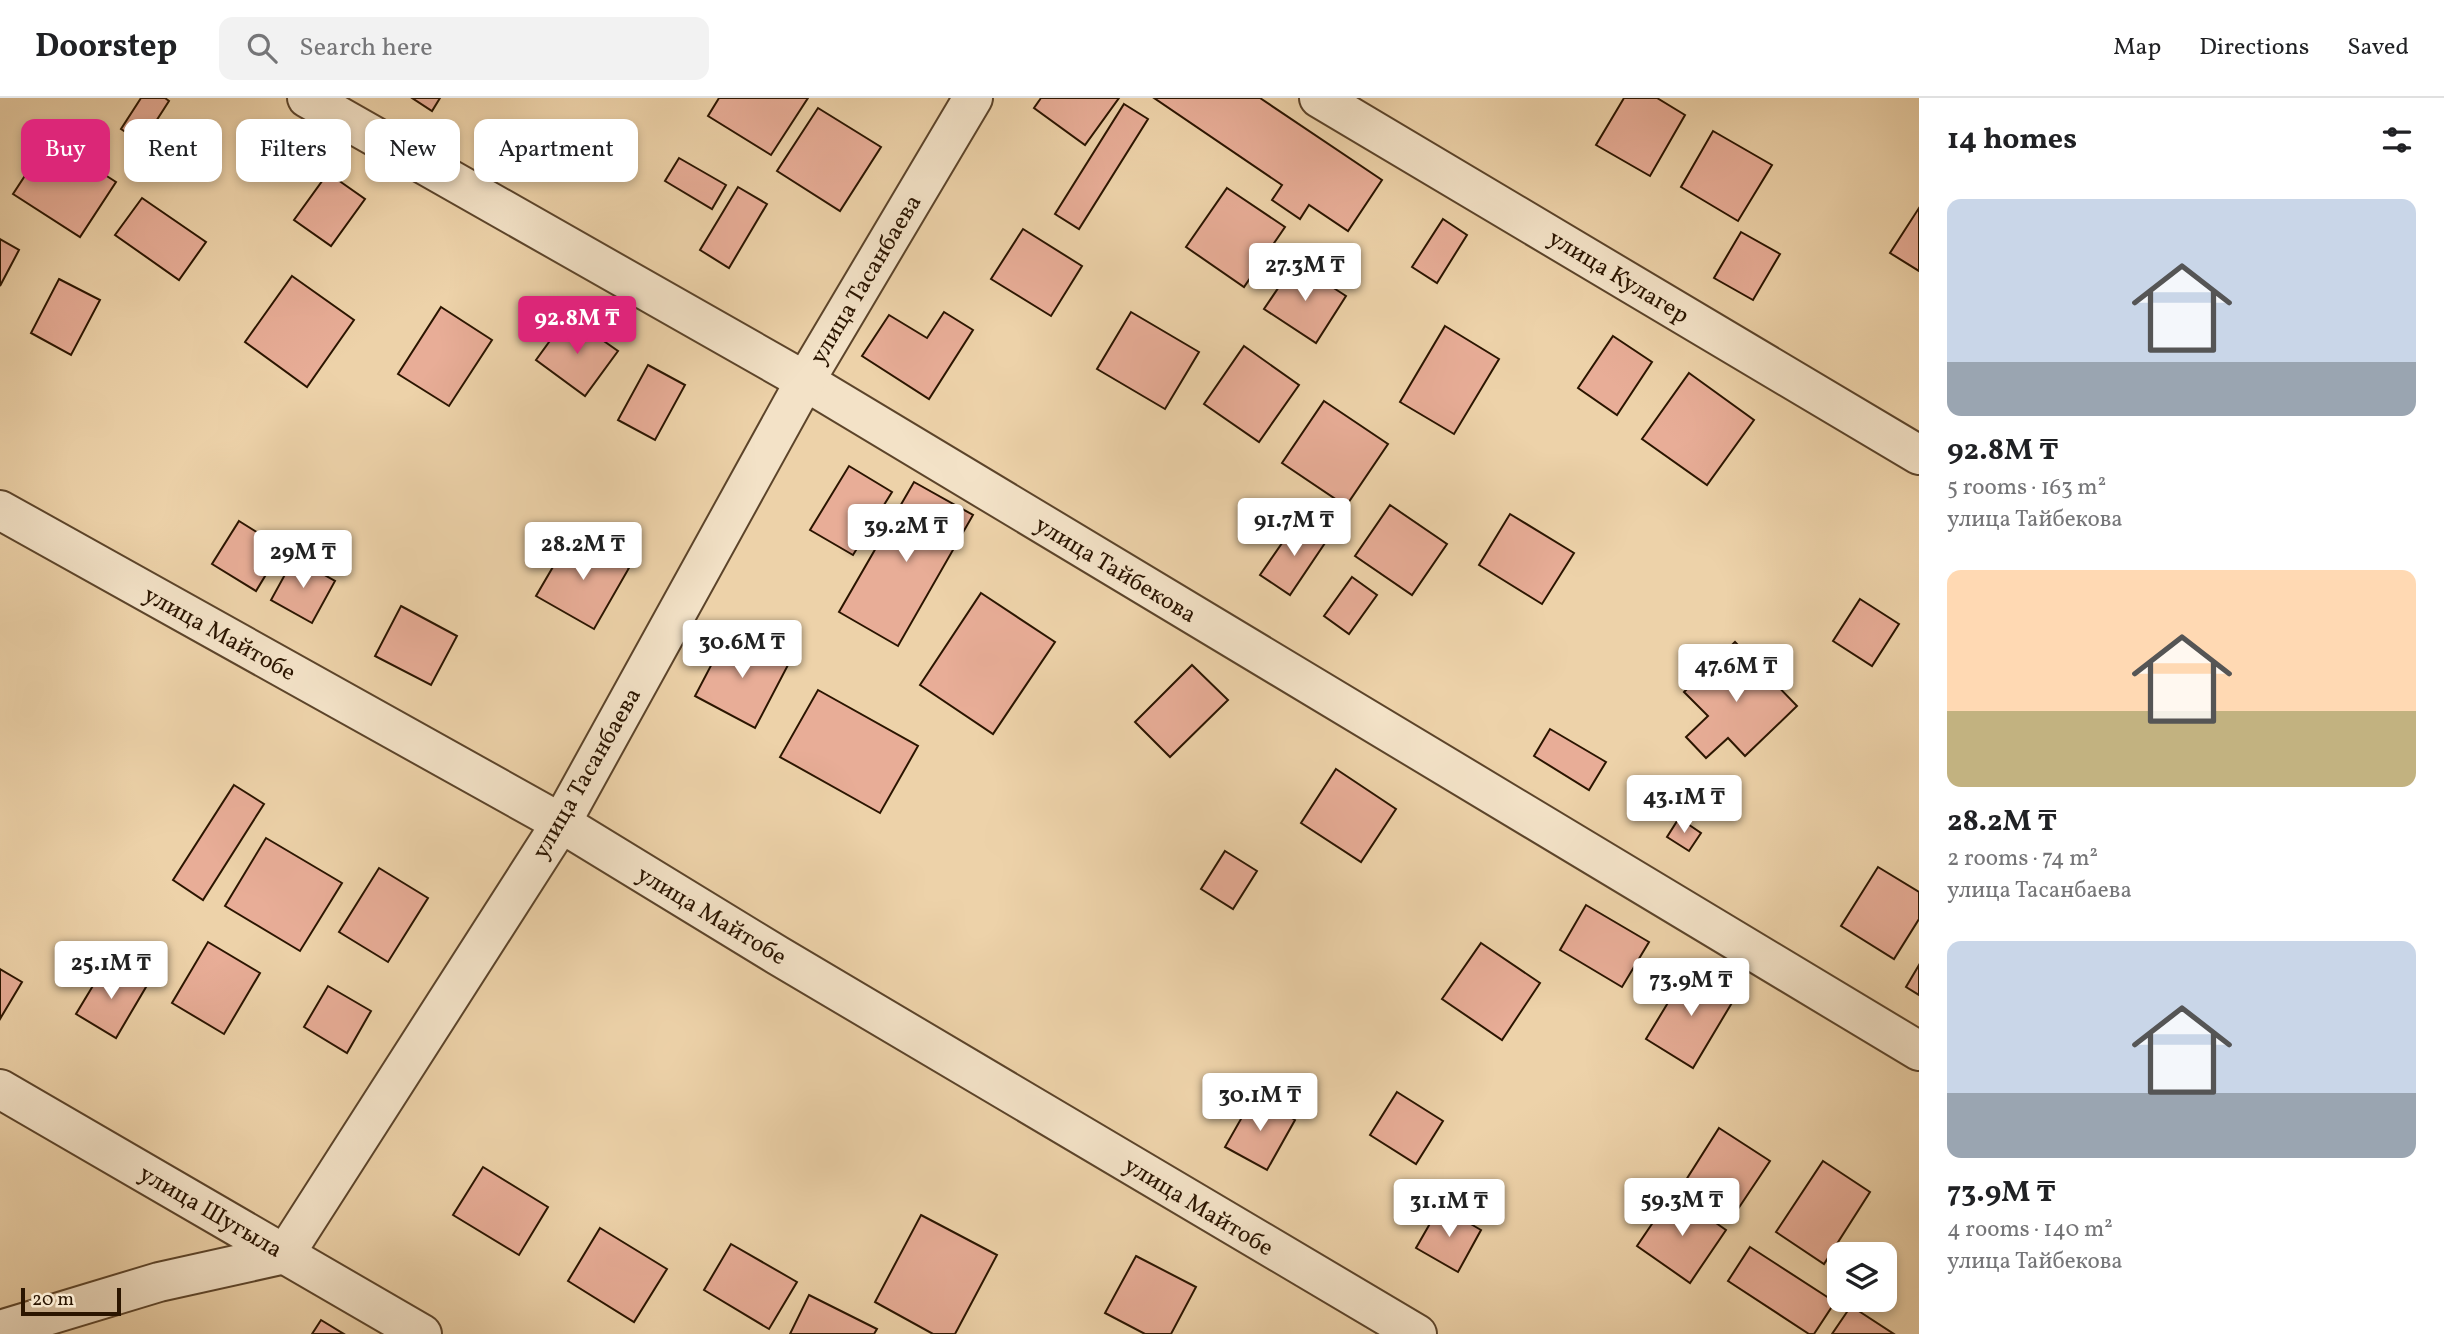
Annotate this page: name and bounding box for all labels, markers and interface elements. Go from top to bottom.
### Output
search box [219,17,709,80]
text: Doorstep [35,25,177,71]
icon: search [243,29,281,67]
text: Search here [299,30,433,66]
text: Map [2113,31,2161,65]
text: Directions [2199,31,2309,65]
text: Saved [2347,31,2409,65]
chip: Buy [21,119,110,182]
chip: Rent [124,119,222,182]
chip: Filters [236,119,351,182]
chip: New [365,119,460,182]
chip: Apartment [474,119,638,182]
text: 14 homes [1947,119,2077,161]
icon: filters [2378,121,2416,159]
street label: улица Тасанбаева [802,189,931,371]
street label: улица Кулагер [1541,222,1695,333]
pin: 27.3M ₸ [1240,244,1370,303]
icon: home [2119,245,2245,371]
text: 27.3M ₸ [1265,250,1345,282]
pin: 92.8M ₸ [512,296,642,356]
text: 92.8M ₸ [534,303,620,335]
text: 92.8M ₸ [1947,430,2059,472]
text: 5 rooms · 163 m² [1947,472,2106,504]
pin: 91.7M ₸ [1229,498,1359,558]
pin: 39.2M ₸ [841,504,971,564]
text: улица Тайбекова [1947,504,2123,536]
text: 91.7M ₸ [1254,505,1334,537]
street label: улица Тайбекова [1028,509,1202,633]
text: 39.2M ₸ [864,511,948,543]
pin: 28.2M ₸ [518,522,648,582]
text: 28.2M ₸ [541,529,625,561]
pin: 29M ₸ [254,531,352,590]
text: 29M ₸ [270,537,336,569]
street label: улица Майтобе [137,579,301,691]
icon: home [2119,616,2245,742]
pin: 30.6M ₸ [677,620,807,680]
text: 30.6M ₸ [699,627,785,659]
pin: 47.6M ₸ [1671,644,1801,704]
text: 47.6M ₸ [1694,651,1778,683]
street label: улица Тасанбаева [525,682,651,866]
pin: 43.1M ₸ [1619,776,1749,835]
text: 43.1M ₸ [1643,782,1725,814]
text: 28.2M ₸ [1947,801,2057,843]
text: 2 rooms · 74 m² [1947,843,2098,875]
street label: улица Майтобе [630,859,792,975]
text: улица Тасанбаева [1947,875,2132,907]
pin: 25.1M ₸ [46,942,176,1001]
text: 25.1M ₸ [71,948,151,980]
pin: 73.9M ₸ [1626,958,1756,1018]
text: 73.9M ₸ [1649,965,1733,997]
icon: home [2119,987,2245,1113]
pin: 30.1M ₸ [1195,1074,1325,1133]
text: 30.1M ₸ [1218,1080,1302,1112]
street label: улица Майтобе [1117,1150,1279,1266]
street label: улица Шугыла [132,1158,288,1268]
text: 73.9M ₸ [1947,1172,2056,1214]
pin: 59.3M ₸ [1617,1178,1747,1238]
pin: 31.1M ₸ [1384,1180,1514,1239]
text: 59.3M ₸ [1640,1185,1724,1217]
text: 31.1M ₸ [1410,1186,1488,1218]
text: 4 rooms · 140 m² [1947,1214,2113,1246]
map controls [1827,1242,1897,1312]
button: layers [1827,1242,1897,1312]
text: улица Тайбекова [1947,1246,2123,1278]
scale bar [21,1285,121,1317]
text: 20 m [32,1287,74,1313]

